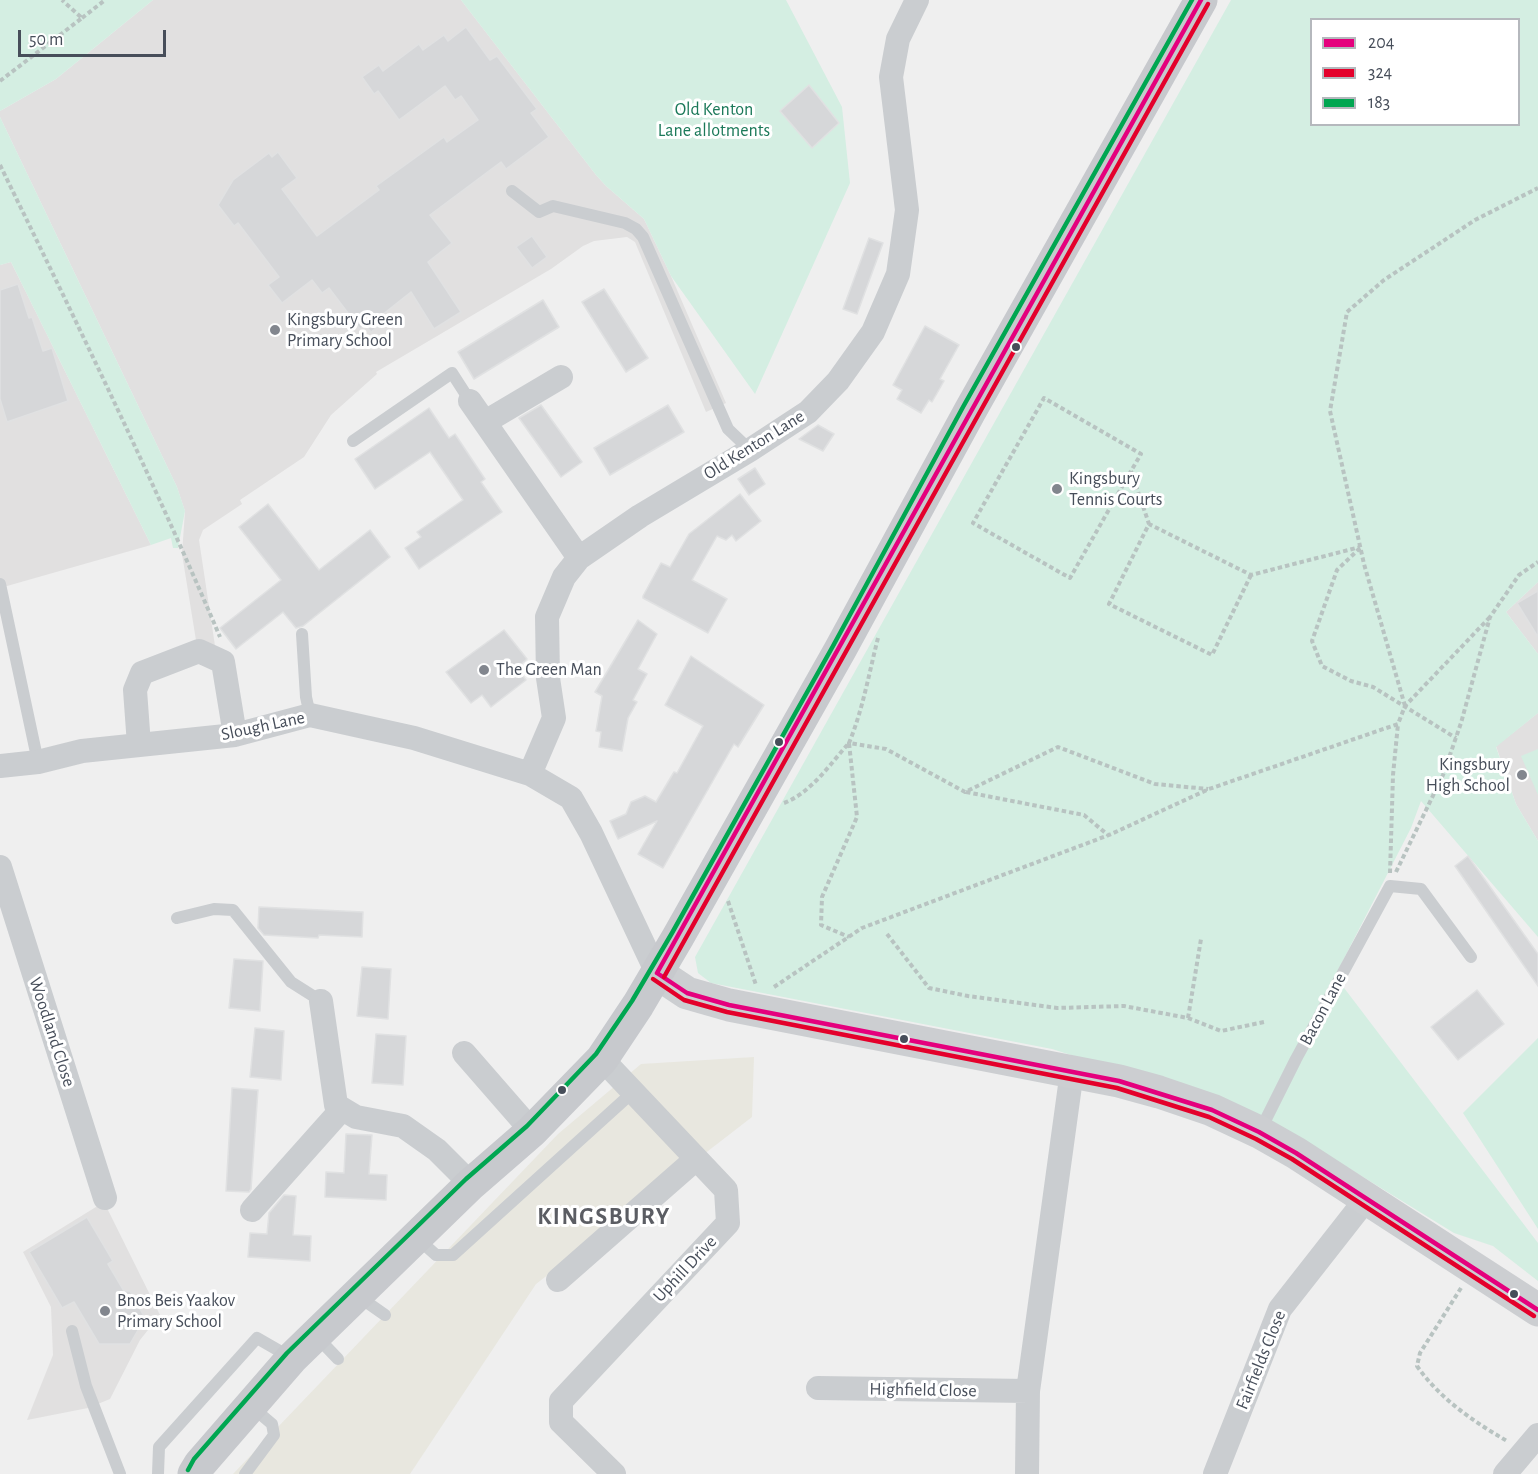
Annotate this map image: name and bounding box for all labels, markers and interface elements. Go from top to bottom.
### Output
scale bar [21,18,170,56]
legend [1310,18,1520,126]
text: 50 m [29,31,63,49]
text: 204 [1368,34,1394,52]
text: 324 [1368,64,1392,82]
text: 183 [1368,94,1390,112]
park label: Old Kenton Lane allotments [658,99,770,142]
place label: Kingsbury Green Primary School [287,309,403,352]
marker: Kingsbury Green Primary School [268,323,282,337]
unlabelled marker [1010,341,1022,353]
street label: Old Kenton Lane [700,405,808,485]
place label: Kingsbury Tennis Courts [1069,468,1162,510]
marker: Kingsbury Tennis Courts [1050,482,1064,496]
place label: The Green Man [496,659,602,681]
marker: The Green Man [477,663,491,677]
street label: Slough Lane [219,707,307,745]
unlabelled marker [773,736,785,748]
place label: Kingsbury High School [1426,754,1510,796]
marker: Kingsbury High School [1515,768,1529,782]
street label: Bacon Lane [1295,969,1351,1049]
street label: Woodland Close [24,974,80,1090]
unlabelled marker [898,1033,910,1045]
unlabelled marker [556,1084,568,1096]
district label: KINGSBURY [537,1203,671,1231]
street label: Uphill Drive [649,1231,721,1307]
unlabelled marker [1508,1288,1520,1300]
place label: Bnos Beis Yaakov Primary School [117,1290,235,1332]
marker: Bnos Beis Yaakov Primary School [98,1304,112,1318]
street label: Fairfields Close [1231,1307,1291,1413]
street label: Highfield Close [869,1378,977,1402]

